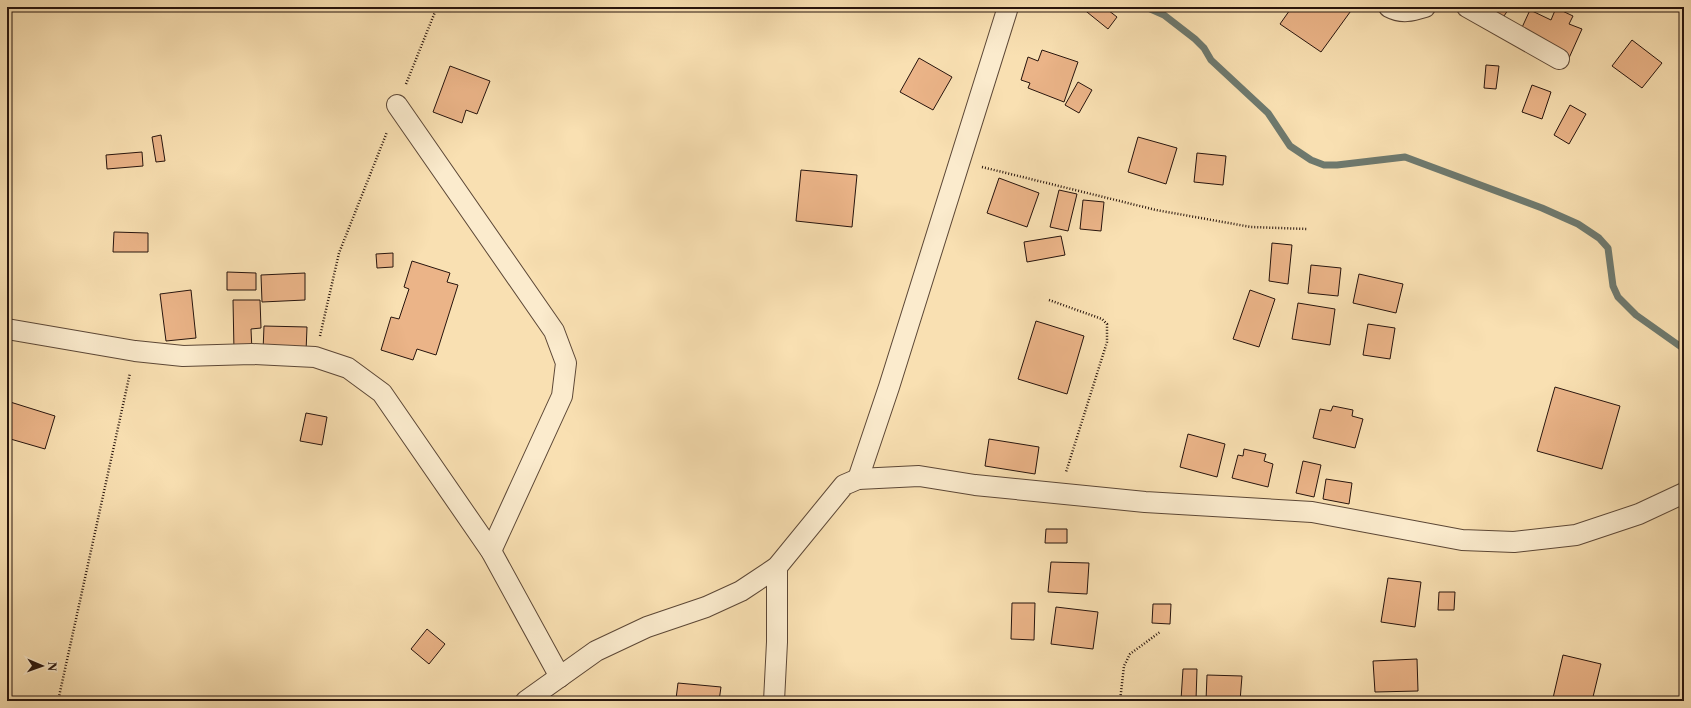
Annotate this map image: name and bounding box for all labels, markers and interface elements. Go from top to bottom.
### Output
north arrow [22,646,62,686]
text: N [45,661,59,672]

